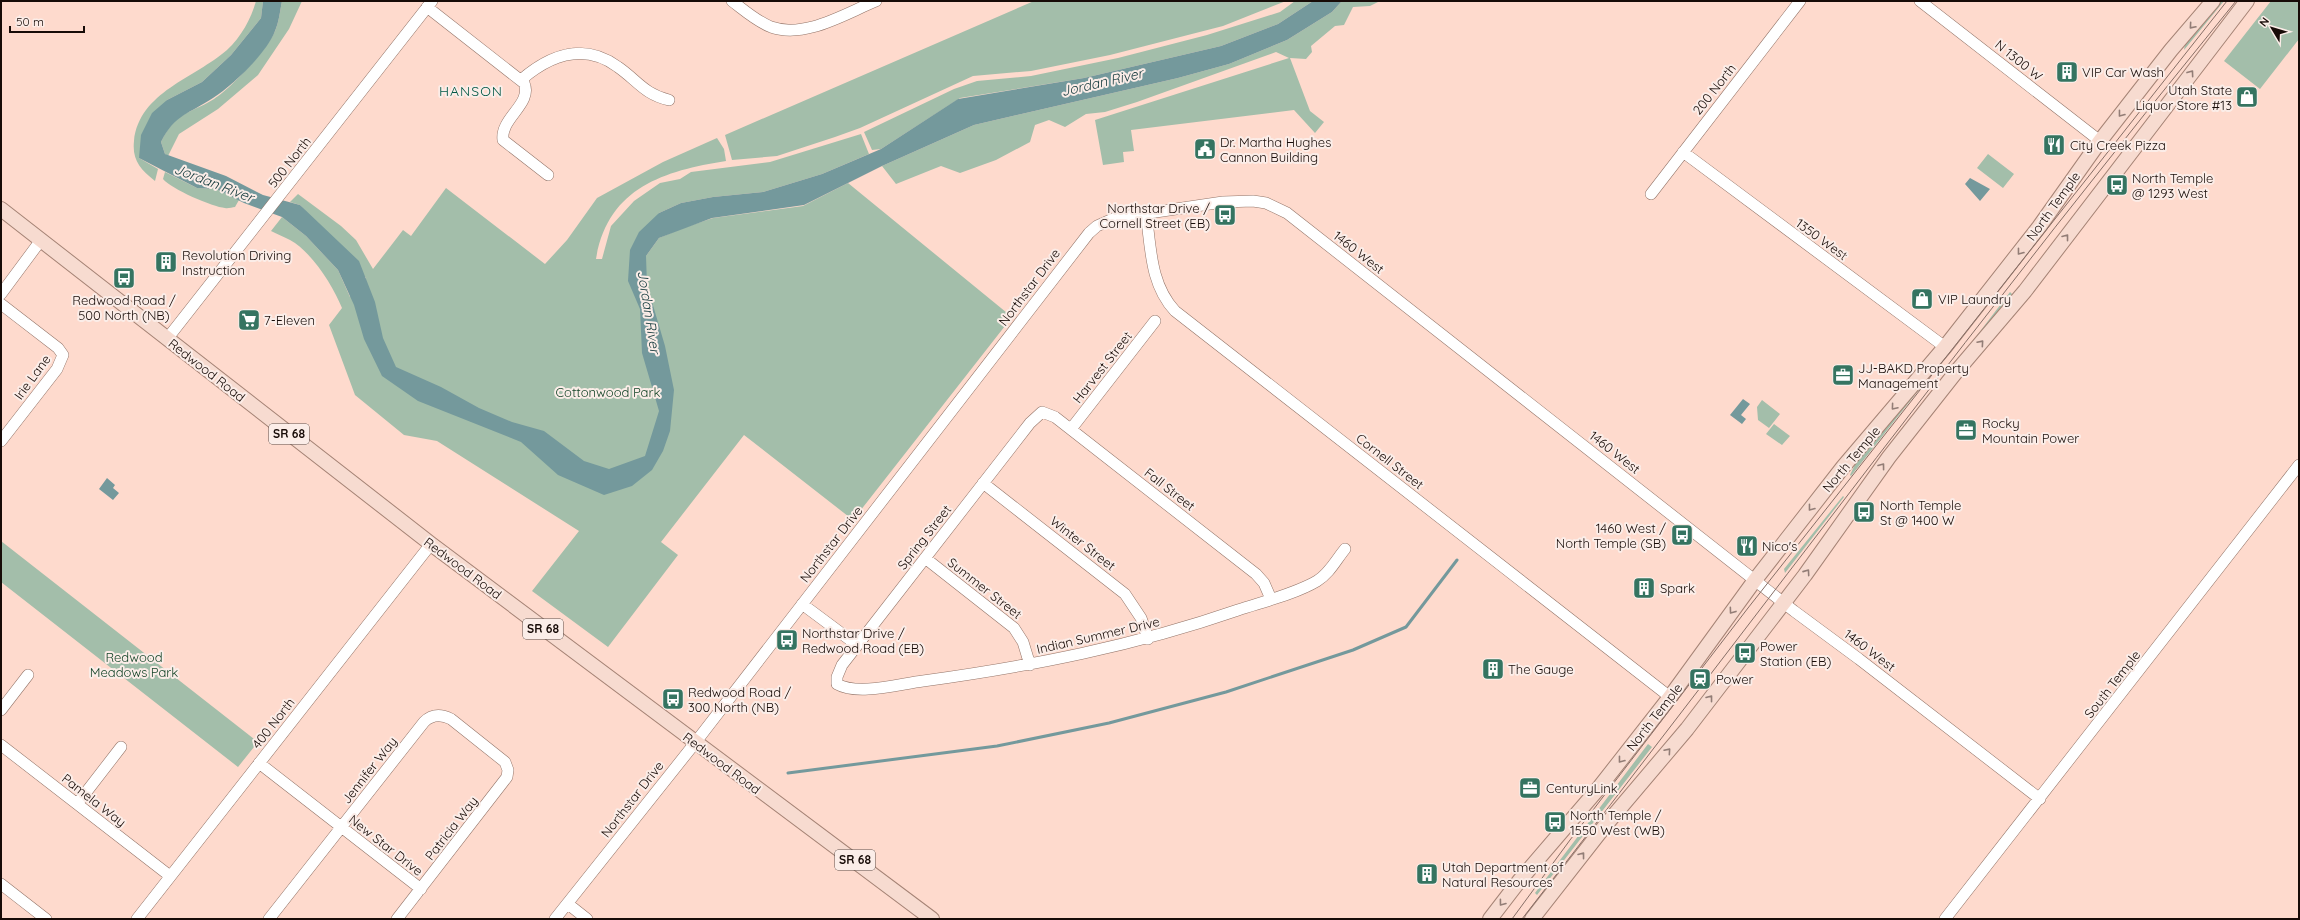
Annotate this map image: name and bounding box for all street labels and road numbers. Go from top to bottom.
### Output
street label: N 1300 W [1992,36,2046,84]
street label: 200 North [1689,60,1739,118]
street label: 500 North [264,133,314,191]
street label: North Temple [2023,168,2083,244]
street label: 1350 West [1793,215,1851,263]
street label: 1460 West [1330,227,1388,277]
street label: Northstar Drive [995,245,1063,329]
street label: Harvest Street [1069,328,1135,406]
street label: Redwood Road [165,335,249,405]
street label: Irie Lane [10,351,54,403]
street label: North Temple [1819,423,1883,495]
road number: SR 68 [269,424,309,444]
street label: 1460 West [1586,427,1644,477]
street label: Cornell Street [1353,430,1427,492]
street label: Fall Street [1141,464,1199,514]
street label: Spring Street [894,501,954,573]
street label: Northstar Drive [796,503,866,585]
street label: Winter Street [1047,512,1119,574]
street label: Redwood Road [421,534,505,602]
street label: Summer Street [945,554,1025,622]
street label: Indian Summer Drive [1035,613,1161,657]
road number: SR 68 [523,619,563,639]
street label: 1460 West [1841,626,1899,674]
street label: South Temple [2081,647,2143,721]
street label: North Temple [1623,680,1685,754]
street label: 400 North [248,694,298,752]
street label: Redwood Road [680,729,764,797]
street label: Jennifer Way [338,733,400,807]
street label: Northstar Drive [597,758,667,840]
street label: Pamela Way [59,770,129,830]
street label: Patricia Way [421,793,481,863]
street label: New Star Drive [346,811,426,879]
road number: SR 68 [835,850,875,870]

